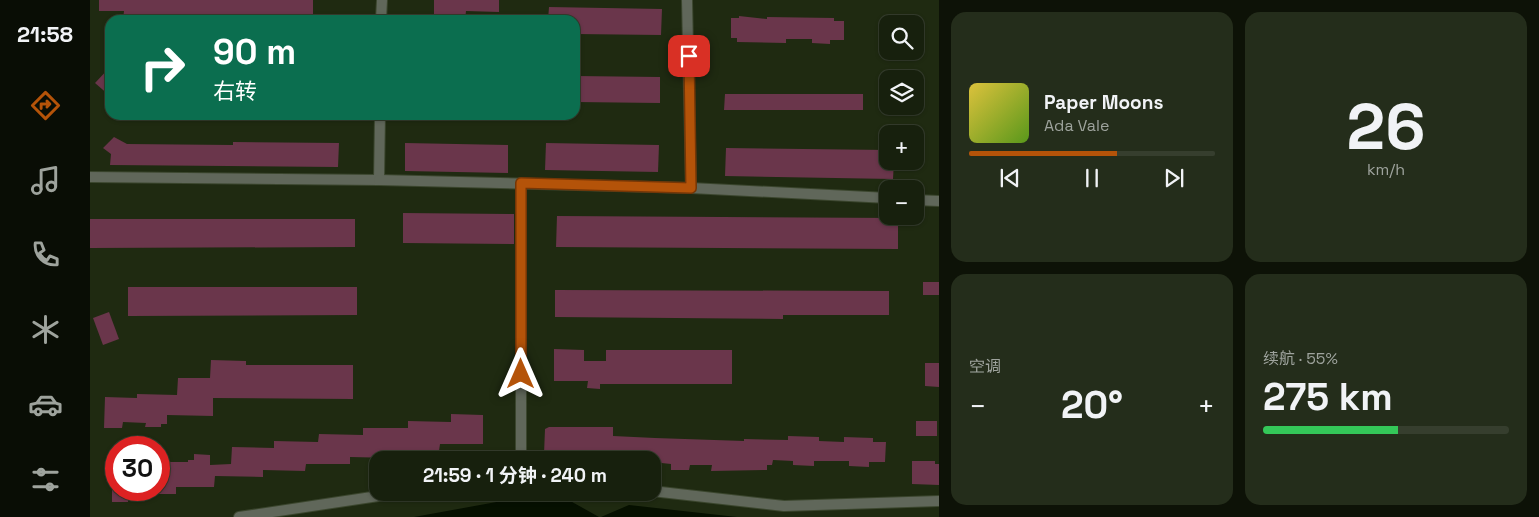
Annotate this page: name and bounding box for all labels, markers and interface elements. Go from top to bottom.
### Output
map controls [879,15,924,225]
button: search [879,15,924,60]
text: 21:58 [17,20,73,48]
text: 90 m [213,30,296,74]
icon: right [130,35,195,100]
pin [668,35,710,77]
icon: arrive [675,42,703,70]
button: layers [879,70,924,115]
text: 右转 [213,77,257,105]
text: 26 [1347,85,1425,168]
icon: directions [28,88,63,123]
text: Paper Moons [1044,90,1163,115]
text: Ada Vale [1044,115,1109,136]
button: + [879,125,924,170]
text: km/h [1367,159,1405,180]
icon: music [28,163,63,198]
icon: previous [996,164,1024,192]
icon: pause [1078,164,1106,192]
icon: next [1160,164,1188,192]
button: − [879,180,924,225]
icon: phone [28,237,63,272]
icon: climate [28,312,63,347]
position arrow [494,347,546,399]
text: 续航 · 55% [1263,348,1338,369]
text: 空调 [969,356,1001,377]
text: 275 km [1263,373,1393,421]
text: 20° [1061,381,1123,429]
icon: car [28,387,63,422]
text: − [969,388,986,424]
text: + [1198,388,1215,424]
speed limit sign: 30 [105,436,170,501]
icon: filters [28,462,63,497]
text: 21:59 · 1 分钟 · 240 m [423,463,607,488]

